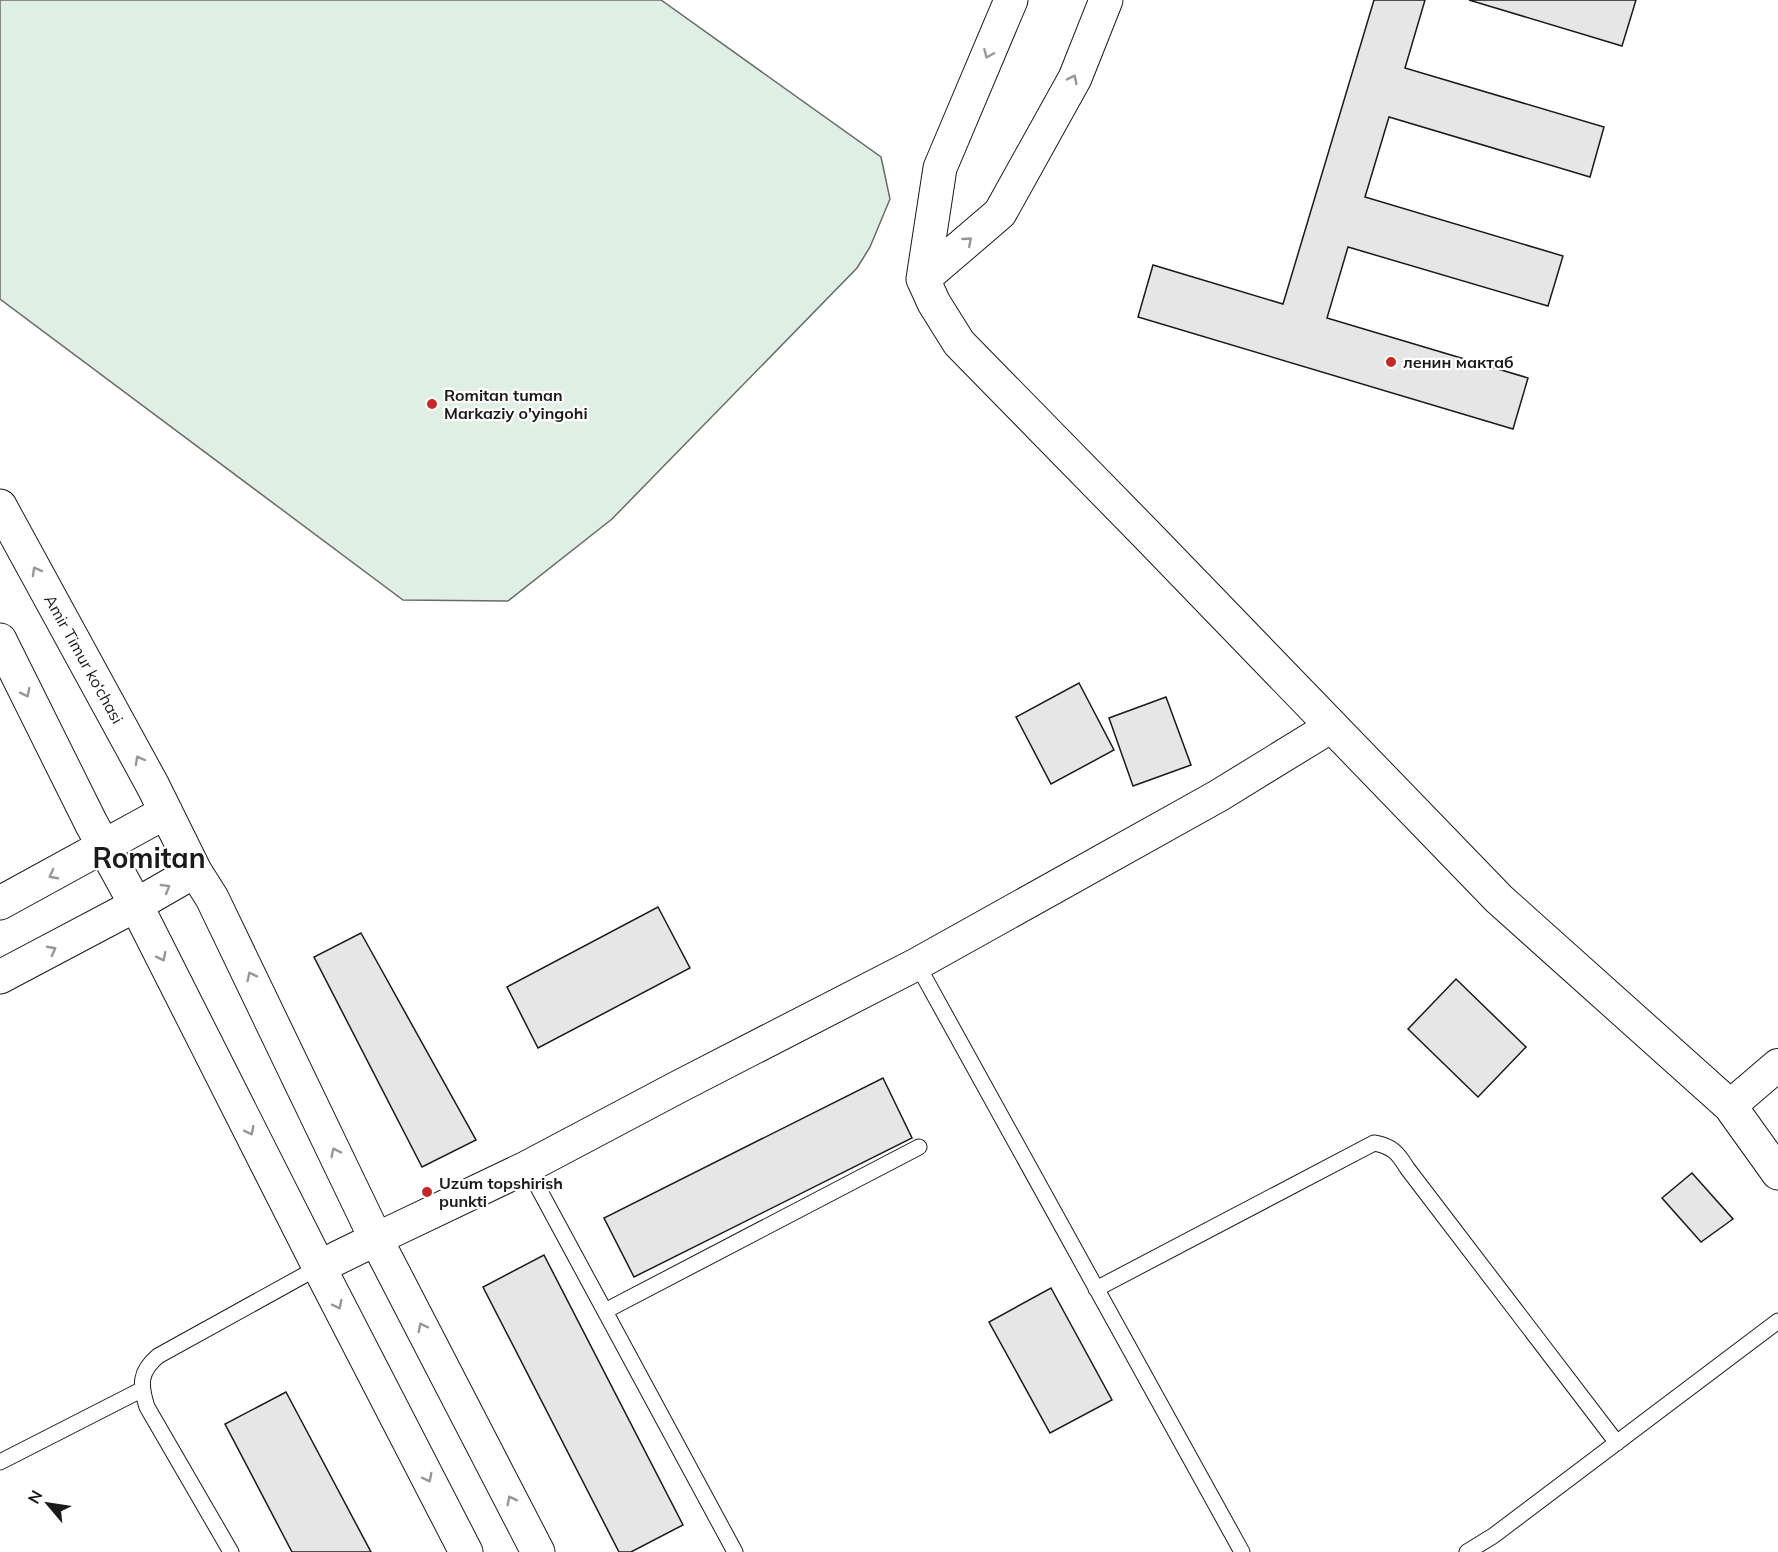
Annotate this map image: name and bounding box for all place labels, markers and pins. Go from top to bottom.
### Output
place label: ленин мактаб [1403,352,1514,372]
marker: ленин мактаб [1384,355,1398,369]
place label: Romitan tuman Markaziy o'yingohi [444,385,588,423]
marker: Romitan tuman Markaziy o'yingohi [425,397,439,411]
place label: Uzum topshirish punkti [439,1173,563,1211]
marker: Uzum topshirish punkti [420,1185,434,1199]

